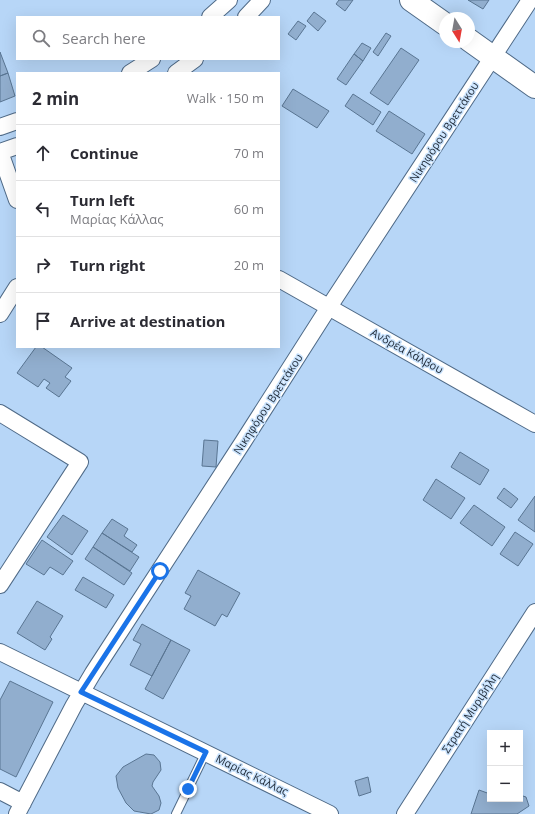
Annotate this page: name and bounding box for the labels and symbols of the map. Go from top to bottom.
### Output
north arrow [439,12,475,48]
street label: Νικηφόρου Βρεττάκου [405,78,482,185]
street label: Ανδρέα Κάλβου [368,324,446,377]
street label: Νικηφόρου Βρεττάκου [229,350,306,457]
route start [151,562,169,580]
street label: Στρατή Μυριβήλη [438,670,501,756]
street label: Μαρίας Κάλλας [213,750,291,799]
route end [179,780,197,798]

